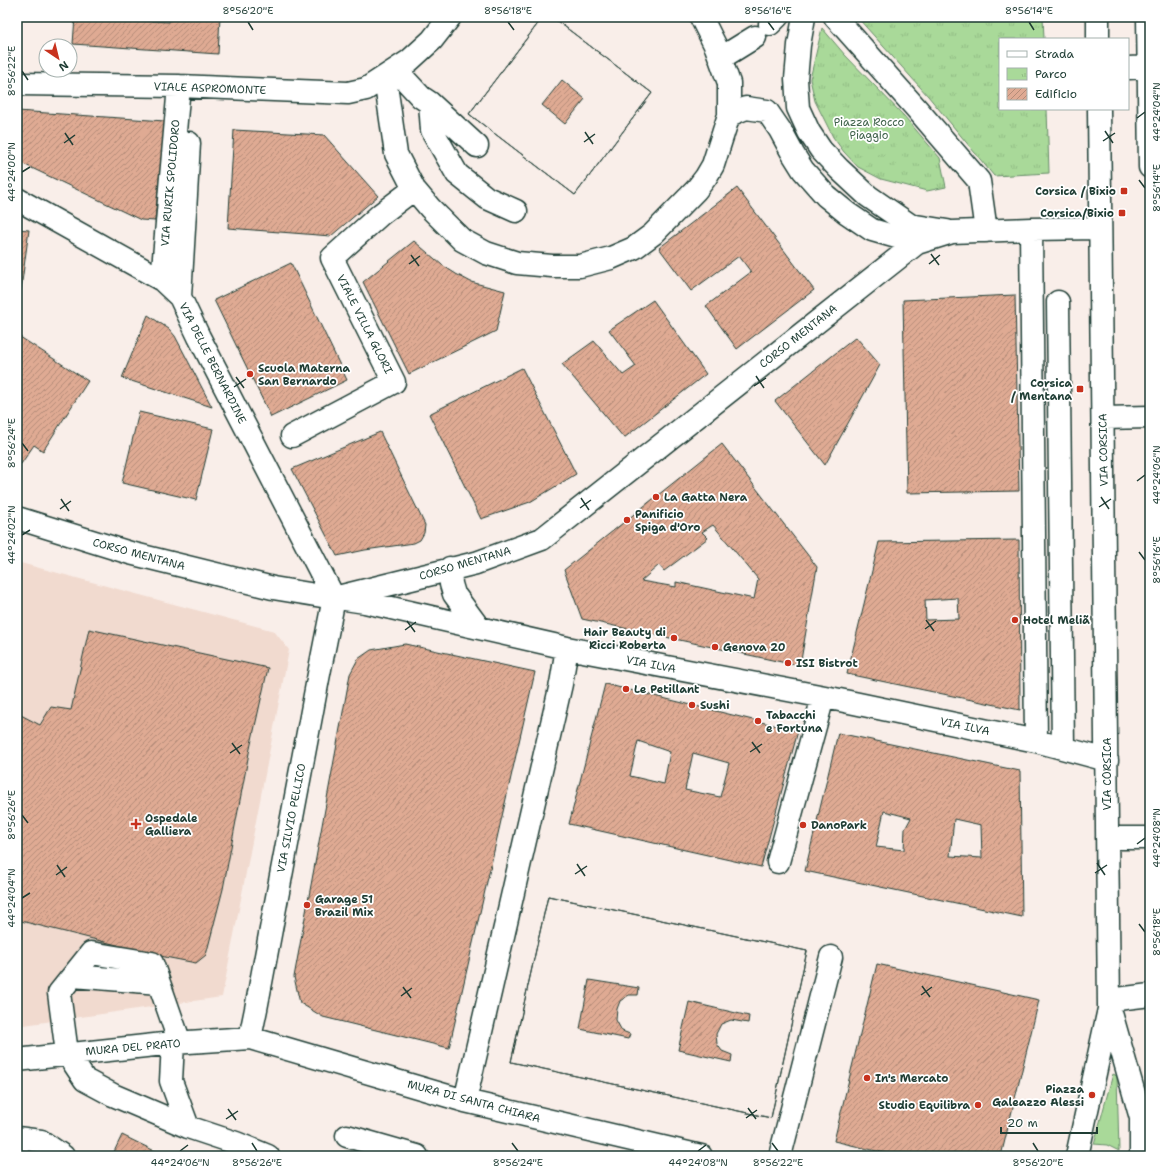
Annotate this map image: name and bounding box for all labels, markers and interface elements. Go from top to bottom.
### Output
text: 8°56'20"E [223,4,273,17]
text: 8°56'18"E [484,4,532,17]
text: 8°56'16"E [744,4,792,17]
text: 8°56'14"E [1005,4,1053,17]
north arrow [38,38,78,78]
legend [999,38,1129,110]
text: 8°56'22"E [5,46,18,96]
text: Strada [1035,46,1075,62]
text: N [55,57,71,75]
text: Parco [1035,66,1067,82]
street label: VIALE ASPROMONTE [153,79,267,98]
text: 44°24'04"N [1150,82,1163,142]
text: Edificio [1035,86,1077,102]
park label: Piazza Rocco Piaggio [834,115,905,143]
street label: VIA RURIK SPOLIDORO [157,119,184,247]
text: 44°24'00"N [5,142,18,202]
text: 8°56'14"E [1150,164,1163,212]
place label: Corsica / Bixio [1035,184,1116,199]
marker: Corsica / Bixio [1119,186,1129,196]
place label: Corsica/Bixio [1040,206,1114,221]
marker: Corsica/Bixio [1117,208,1127,218]
street label: VIALE VILLA GLORI [333,272,396,376]
street label: VIA DELLE BERNARDINE [175,300,250,426]
street label: CORSO MENTANA [756,301,840,372]
place label: Scuola Materna San Bernardo [258,361,350,389]
marker: Scuola Materna San Bernardo [245,369,255,379]
place label: Corsica / Mentana [1011,376,1072,404]
marker: Corsica / Mentana [1075,384,1085,394]
street label: VIA CORSICA [1095,413,1112,487]
text: 8°56'24"E [5,418,18,468]
text: 44°24'06"N [1150,445,1163,505]
place label: La Gatta Nera [664,490,748,505]
marker: La Gatta Nera [651,492,661,502]
text: 44°24'02"N [5,505,18,565]
place label: Panificio Spiga d'Oro [635,507,700,535]
marker: Panificio Spiga d'Oro [622,515,632,525]
street label: CORSO MENTANA [91,535,187,574]
text: 8°56'16"E [1150,536,1163,584]
street label: CORSO MENTANA [417,543,513,584]
place label: Hotel Meliã [1023,613,1090,628]
marker: Hotel Meliã [1010,615,1020,625]
place label: Hair Beauty di Ricci Roberta [583,625,666,653]
marker: Hair Beauty di Ricci Roberta [669,633,679,643]
place label: Genova 20 [723,640,786,655]
marker: Genova 20 [710,642,720,652]
street label: VIA ILVA [625,652,677,677]
place label: ISI Bistrot [796,656,858,671]
marker: ISI Bistrot [783,658,793,668]
place label: Le Petillant [634,682,700,697]
marker: Le Petillant [621,684,631,694]
place label: Sushi [700,698,730,713]
marker: Sushi [687,700,697,710]
place label: Tabacchi e Fortuna [766,708,823,736]
street label: VIA ILVA [939,714,991,739]
marker: Tabacchi e Fortuna [753,716,763,726]
street label: VIA CORSICA [1100,737,1115,811]
street label: VIA SILVIO PELLICO [274,762,309,874]
text: 8°56'26"E [5,790,18,840]
text: 44°24'08"N [1150,808,1163,868]
place label: Ospedale Galliera [145,811,198,839]
marker: Ospedale Galliera [130,818,142,830]
place label: DanoPark [811,818,867,833]
marker: DanoPark [798,820,808,830]
text: 44°24'04"N [5,868,18,928]
place label: Garage 51 Brazil Mix [315,892,373,920]
marker: Garage 51 Brazil Mix [302,900,312,910]
text: 8°56'18"E [1150,908,1163,956]
street label: MURA DEL PRATO [85,1036,181,1059]
place label: In's Mercato [875,1071,949,1086]
marker: In's Mercato [862,1073,872,1083]
street label: MURA DI SANTA CHIARA [406,1077,542,1126]
place label: Piazza Galeazzo Alessi [992,1082,1084,1110]
marker: Piazza Galeazzo Alessi [1087,1090,1097,1100]
place label: Studio Equilibra [879,1098,970,1113]
marker: Studio Equilibra [973,1100,983,1110]
scale bar [1001,1109,1097,1135]
text: 20 m [1007,1115,1038,1131]
text: 44°24'06"N [150,1156,210,1169]
text: 8°56'26"E [232,1156,282,1169]
text: 8°56'24"E [493,1156,543,1169]
text: 44°24'08"N [668,1156,728,1169]
text: 8°56'22"E [753,1156,803,1169]
text: 8°56'20"E [1013,1156,1063,1169]

